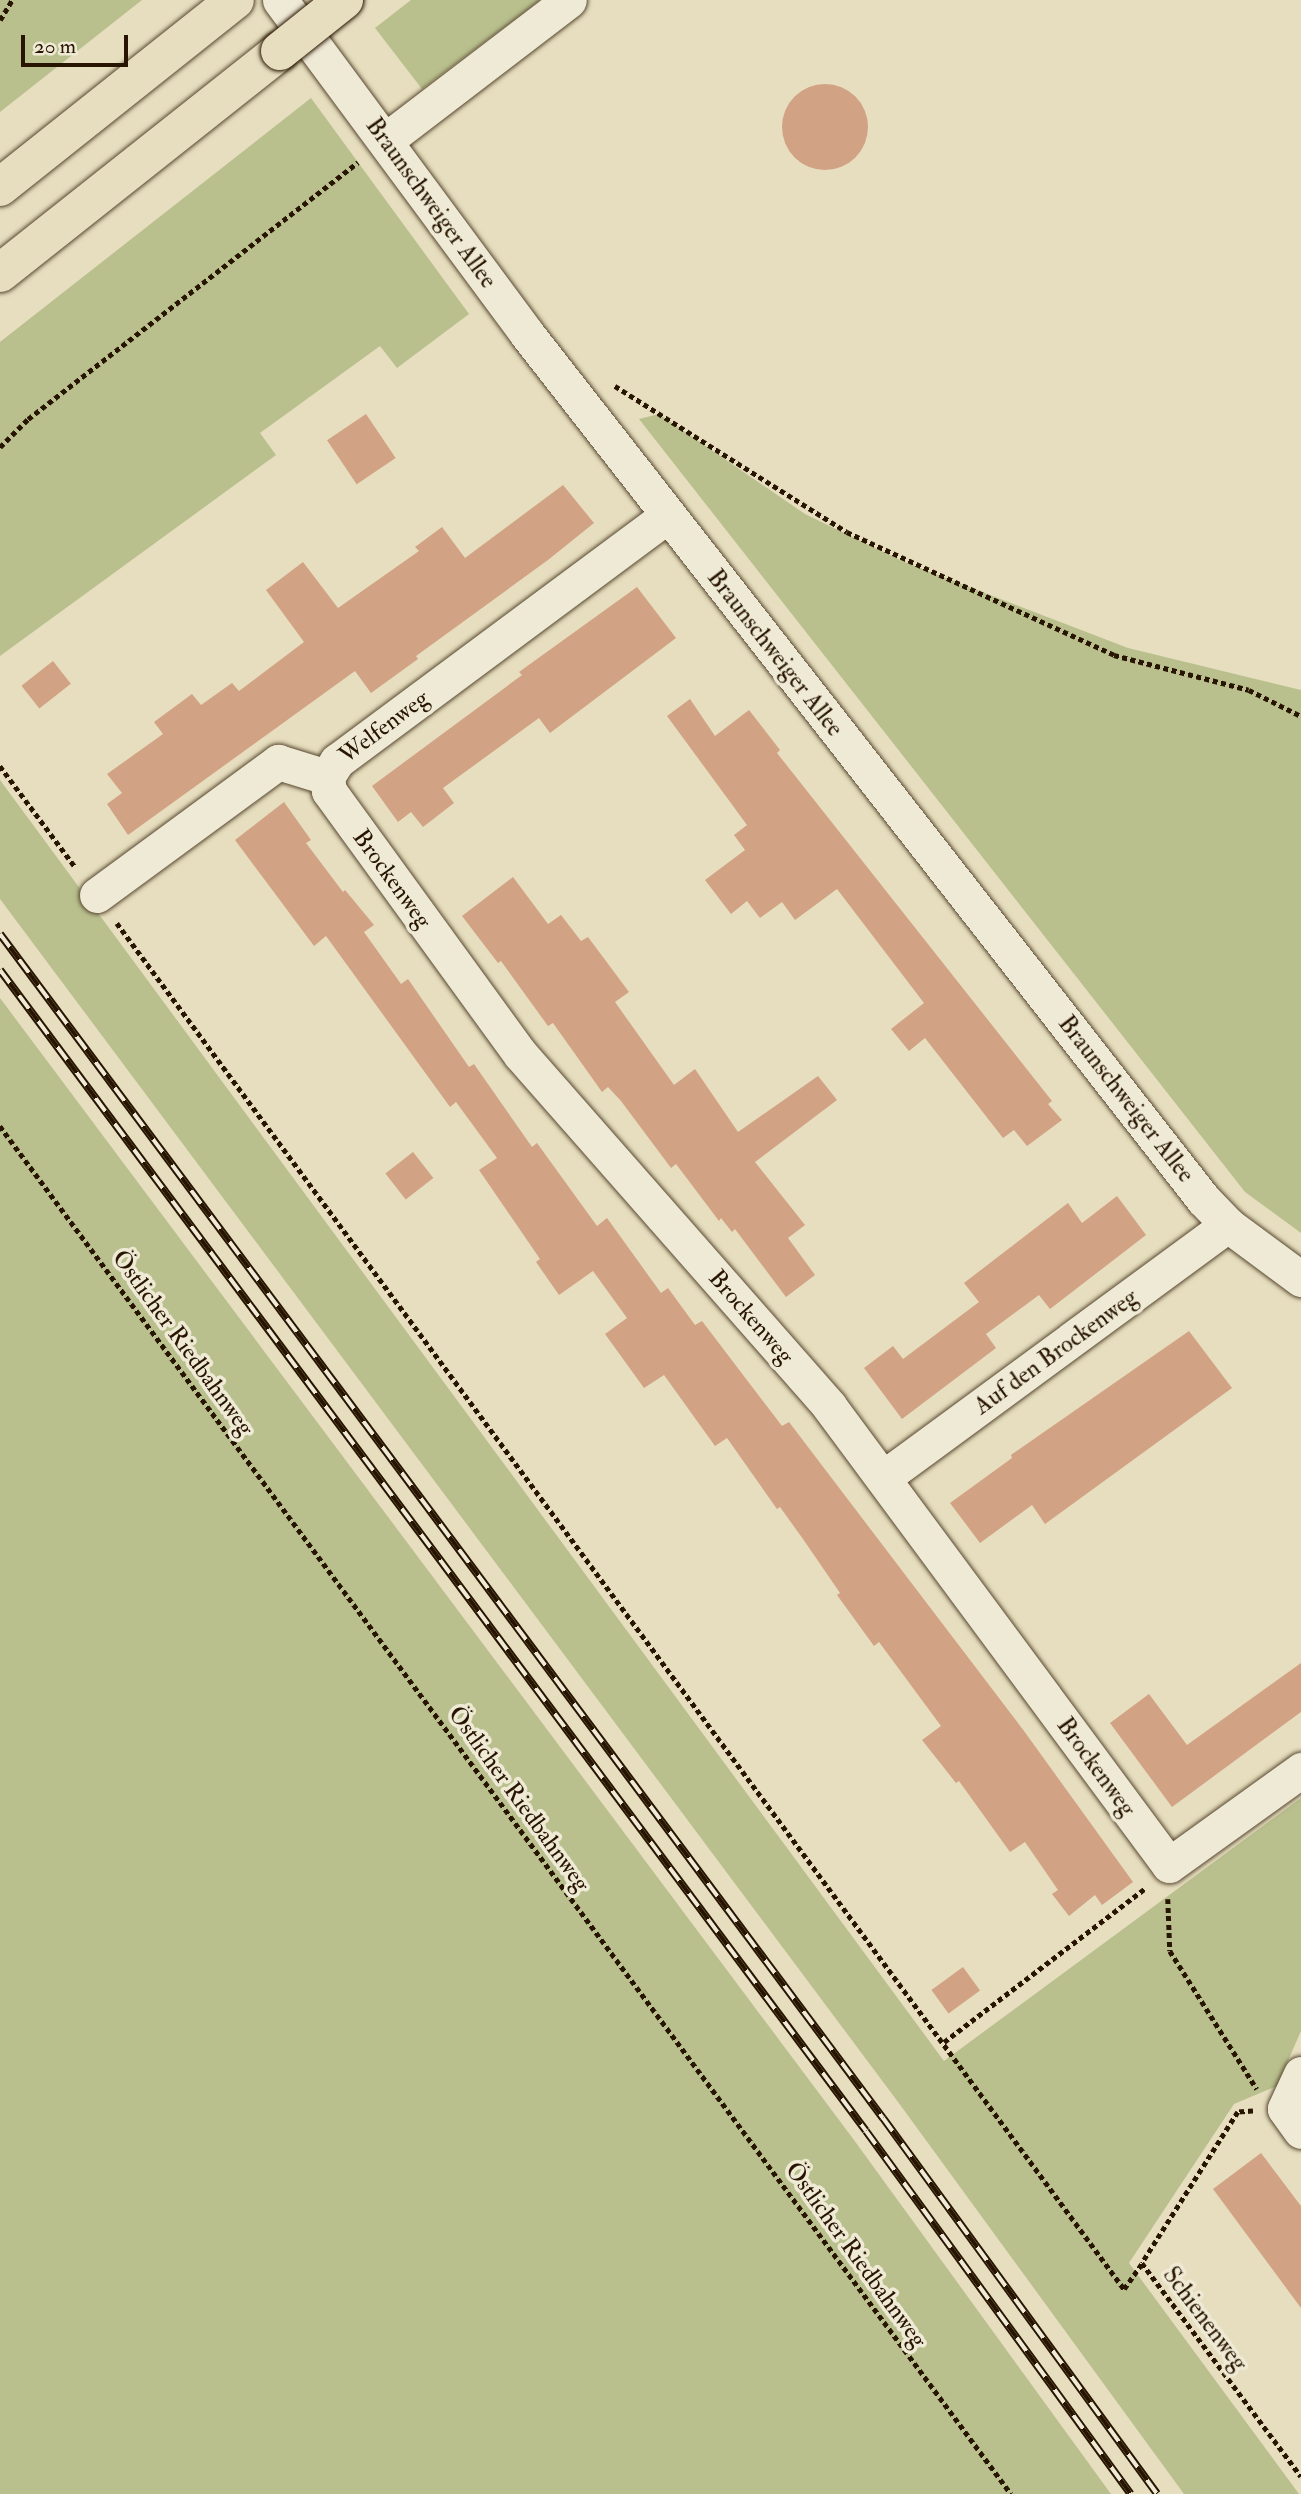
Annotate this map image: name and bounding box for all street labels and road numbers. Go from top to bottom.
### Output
street label: Braunschweiger Allee [359,112,503,294]
street label: Braunschweiger Allee [701,564,849,742]
street label: Welfenweg [334,684,434,770]
street label: Brockenweg [346,824,438,934]
street label: Braunschweiger Allee [1052,1010,1200,1188]
street label: Östlicher Riedbahnweg [106,1245,260,1441]
street label: Brockenweg [702,1264,800,1370]
street label: Auf den Brockenweg [969,1283,1143,1421]
street label: Östlicher Riedbahnweg [442,1701,596,1897]
street label: Brockenweg [1050,1712,1142,1822]
street label: Östlicher Riedbahnweg [779,2157,933,2353]
street label: Schienenweg [1157,2261,1253,2377]

